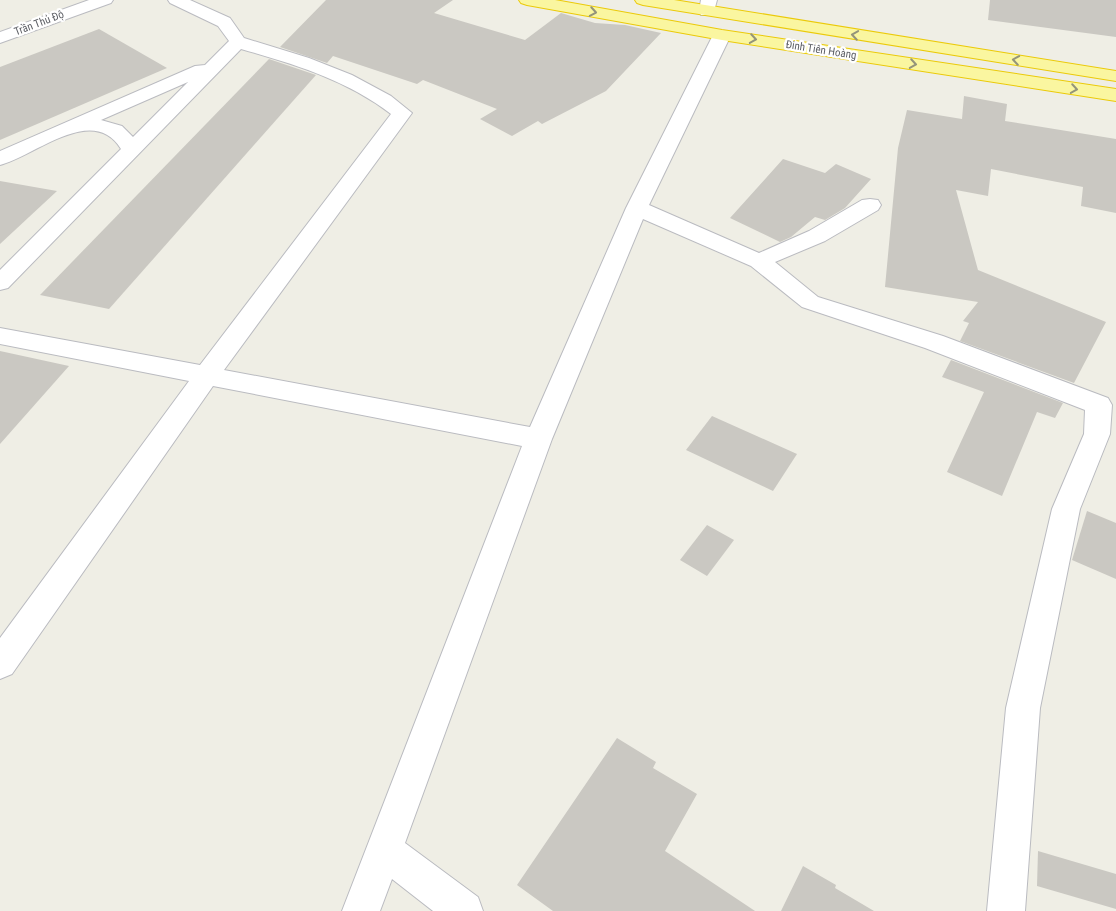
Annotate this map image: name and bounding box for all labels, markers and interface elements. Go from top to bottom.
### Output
one-way arrow [588,6,597,16]
street label: Trần Thủ Độ [12,7,66,38]
one-way arrow [851,30,860,40]
one-way arrow [748,34,757,44]
street label: Đinh Tiên Hoàng [785,38,857,62]
one-way arrow [1012,55,1020,66]
one-way arrow [910,58,918,69]
one-way arrow [1069,83,1078,93]

